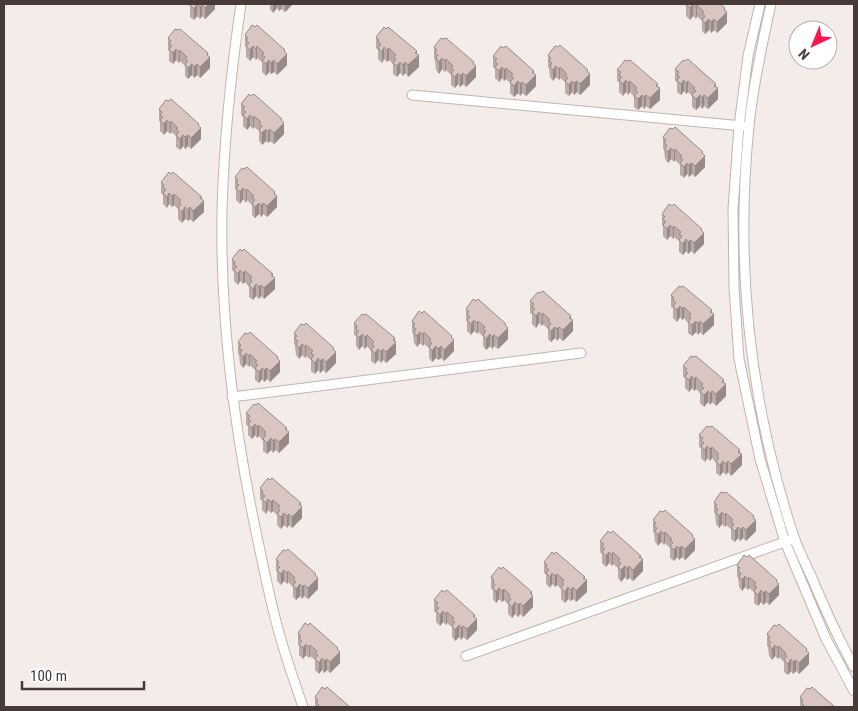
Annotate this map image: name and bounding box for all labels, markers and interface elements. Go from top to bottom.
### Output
north arrow [788,20,838,70]
text: N [795,46,813,63]
scale bar [22,658,145,690]
text: 100 m [30,667,67,685]

